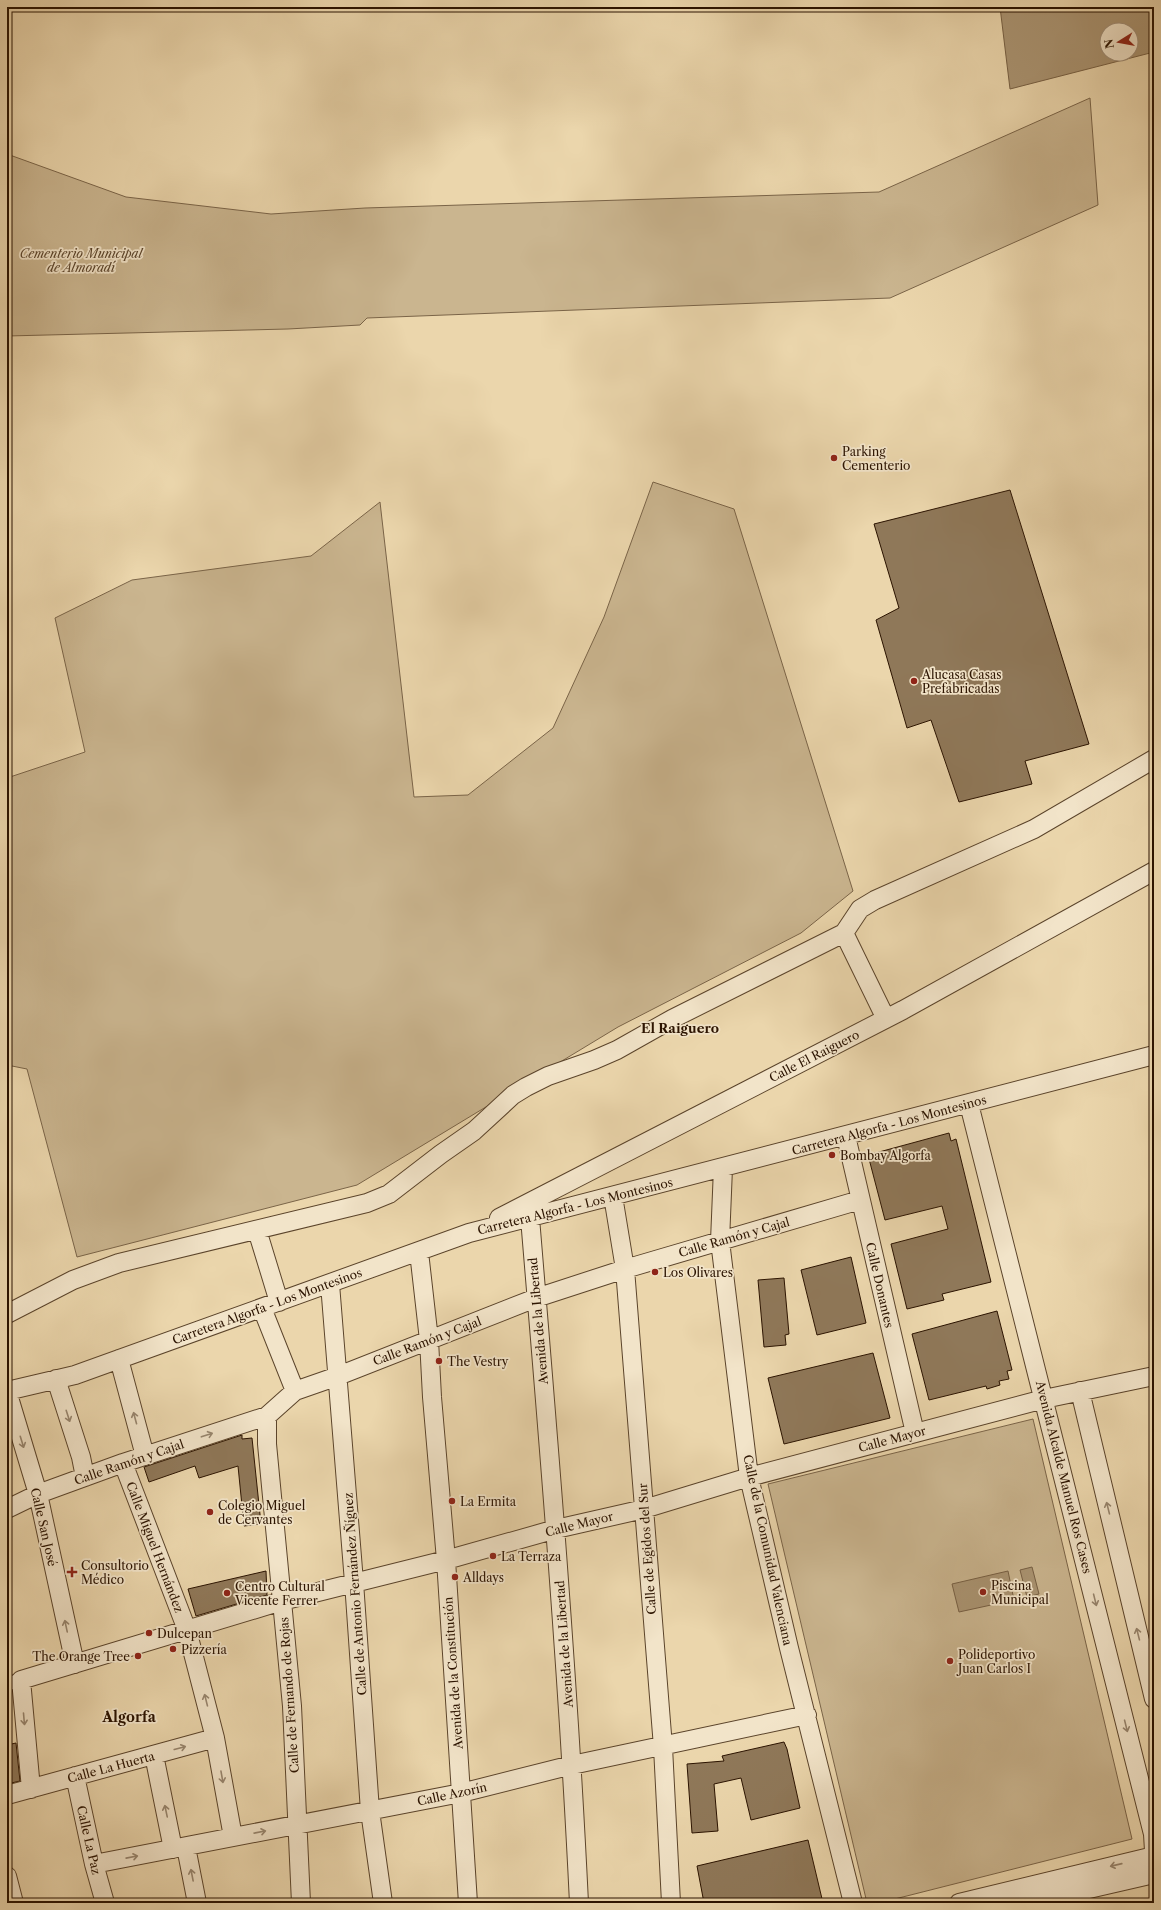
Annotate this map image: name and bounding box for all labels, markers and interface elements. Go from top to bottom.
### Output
north arrow [1099,22,1139,62]
text: N [1101,37,1117,50]
park label: Cementerio Municipal de Almoradí [20,246,143,275]
place label: Parking Cementerio [842,444,910,473]
marker: Parking Cementerio [829,453,839,463]
place label: Alucasa Casas Prefabricadas [921,667,1001,696]
marker: Alucasa Casas Prefabricadas [909,676,919,686]
district label: El Raiguero [641,1020,719,1036]
street label: Calle El Raiguero [766,1027,862,1085]
street label: Carretera Algorfa - Los Montesinos [790,1092,988,1158]
place label: Bombay Algorfa [840,1148,932,1163]
marker: Bombay Algorfa [827,1150,837,1160]
street label: Carretera Algorfa - Los Montesinos [476,1174,674,1238]
street label: Calle Ramón y Cajal [677,1214,792,1260]
street label: Calle Donantes [863,1241,897,1329]
street label: Avenida de la Libertad [525,1256,551,1386]
street label: Carretera Algorfa - Los Montesinos [170,1265,364,1347]
place label: Los Olivares [663,1265,733,1280]
marker: Los Olivares [650,1267,660,1277]
street label: Calle Ramón y Cajal [371,1313,484,1369]
place label: The Vestry [447,1354,509,1369]
marker: The Vestry [434,1356,444,1366]
street label: Avenida Alcalde Manuel Ros Cases [1033,1378,1095,1575]
one-way arrow [65,1409,72,1422]
one-way arrow [131,1412,138,1425]
street label: Calle Mayor [857,1423,927,1455]
one-way arrow [200,1431,212,1439]
one-way arrow [19,1436,26,1449]
street label: Calle Ramón y Cajal [72,1436,186,1488]
street label: Calle de la Comunidad Valenciana [740,1453,796,1647]
street label: Calle Miguel Hernández [123,1479,187,1615]
street label: Calle de Egidos del Sur [635,1483,659,1615]
street label: Calle San José [28,1486,60,1568]
street label: Calle de Antonio Fernández Ñíguez [339,1492,370,1696]
place label: La Ermita [460,1494,517,1509]
marker: La Ermita [447,1496,457,1506]
place label: Colegio Miguel de Cervantes [218,1498,306,1527]
one-way arrow [1103,1501,1111,1514]
marker: Colegio Miguel de Cervantes [205,1507,215,1517]
street label: Calle Mayor [543,1508,615,1540]
place label: La Terraza [501,1549,562,1564]
marker: La Terraza [488,1551,498,1561]
place label: Consultorio Médico [81,1558,149,1587]
marker: Consultorio Médico [66,1566,78,1578]
place label: Alldays [462,1570,504,1585]
marker: Alldays [450,1572,460,1582]
place label: Piscina Municipal [991,1578,1049,1607]
place label: Centro Cultural Vicente Ferrer [234,1579,325,1608]
street label: Avenida de la Libertad [552,1579,576,1709]
marker: Piscina Municipal [978,1587,988,1597]
marker: Centro Cultural Vicente Ferrer [222,1588,232,1598]
one-way arrow [1091,1593,1099,1606]
street label: Avenida de la Constitución [440,1596,466,1751]
street label: Calle de Fernando de Rojas [276,1616,302,1774]
one-way arrow [62,1620,70,1633]
place label: Dulcepan [157,1626,212,1641]
marker: Dulcepan [144,1628,154,1638]
one-way arrow [1134,1628,1142,1641]
place label: Pizzería [181,1642,227,1657]
marker: Pizzería [168,1644,178,1654]
place label: Polideportivo Juan Carlos I [956,1647,1035,1676]
place label: The Orange Tree [32,1649,130,1664]
marker: The Orange Tree [133,1651,143,1661]
marker: Polideportivo Juan Carlos I [945,1656,955,1666]
one-way arrow [202,1694,209,1707]
district label: Algorfa [101,1708,157,1726]
one-way arrow [20,1712,28,1725]
one-way arrow [1123,1719,1131,1732]
one-way arrow [173,1744,186,1751]
street label: Calle La Huerta [66,1748,157,1786]
one-way arrow [218,1770,226,1783]
street label: Calle Azorín [416,1779,489,1809]
street label: Calle La Paz [74,1804,104,1876]
one-way arrow [161,1805,169,1818]
one-way arrow [253,1828,266,1836]
one-way arrow [125,1853,138,1861]
one-way arrow [1110,1862,1123,1870]
one-way arrow [187,1869,195,1882]

